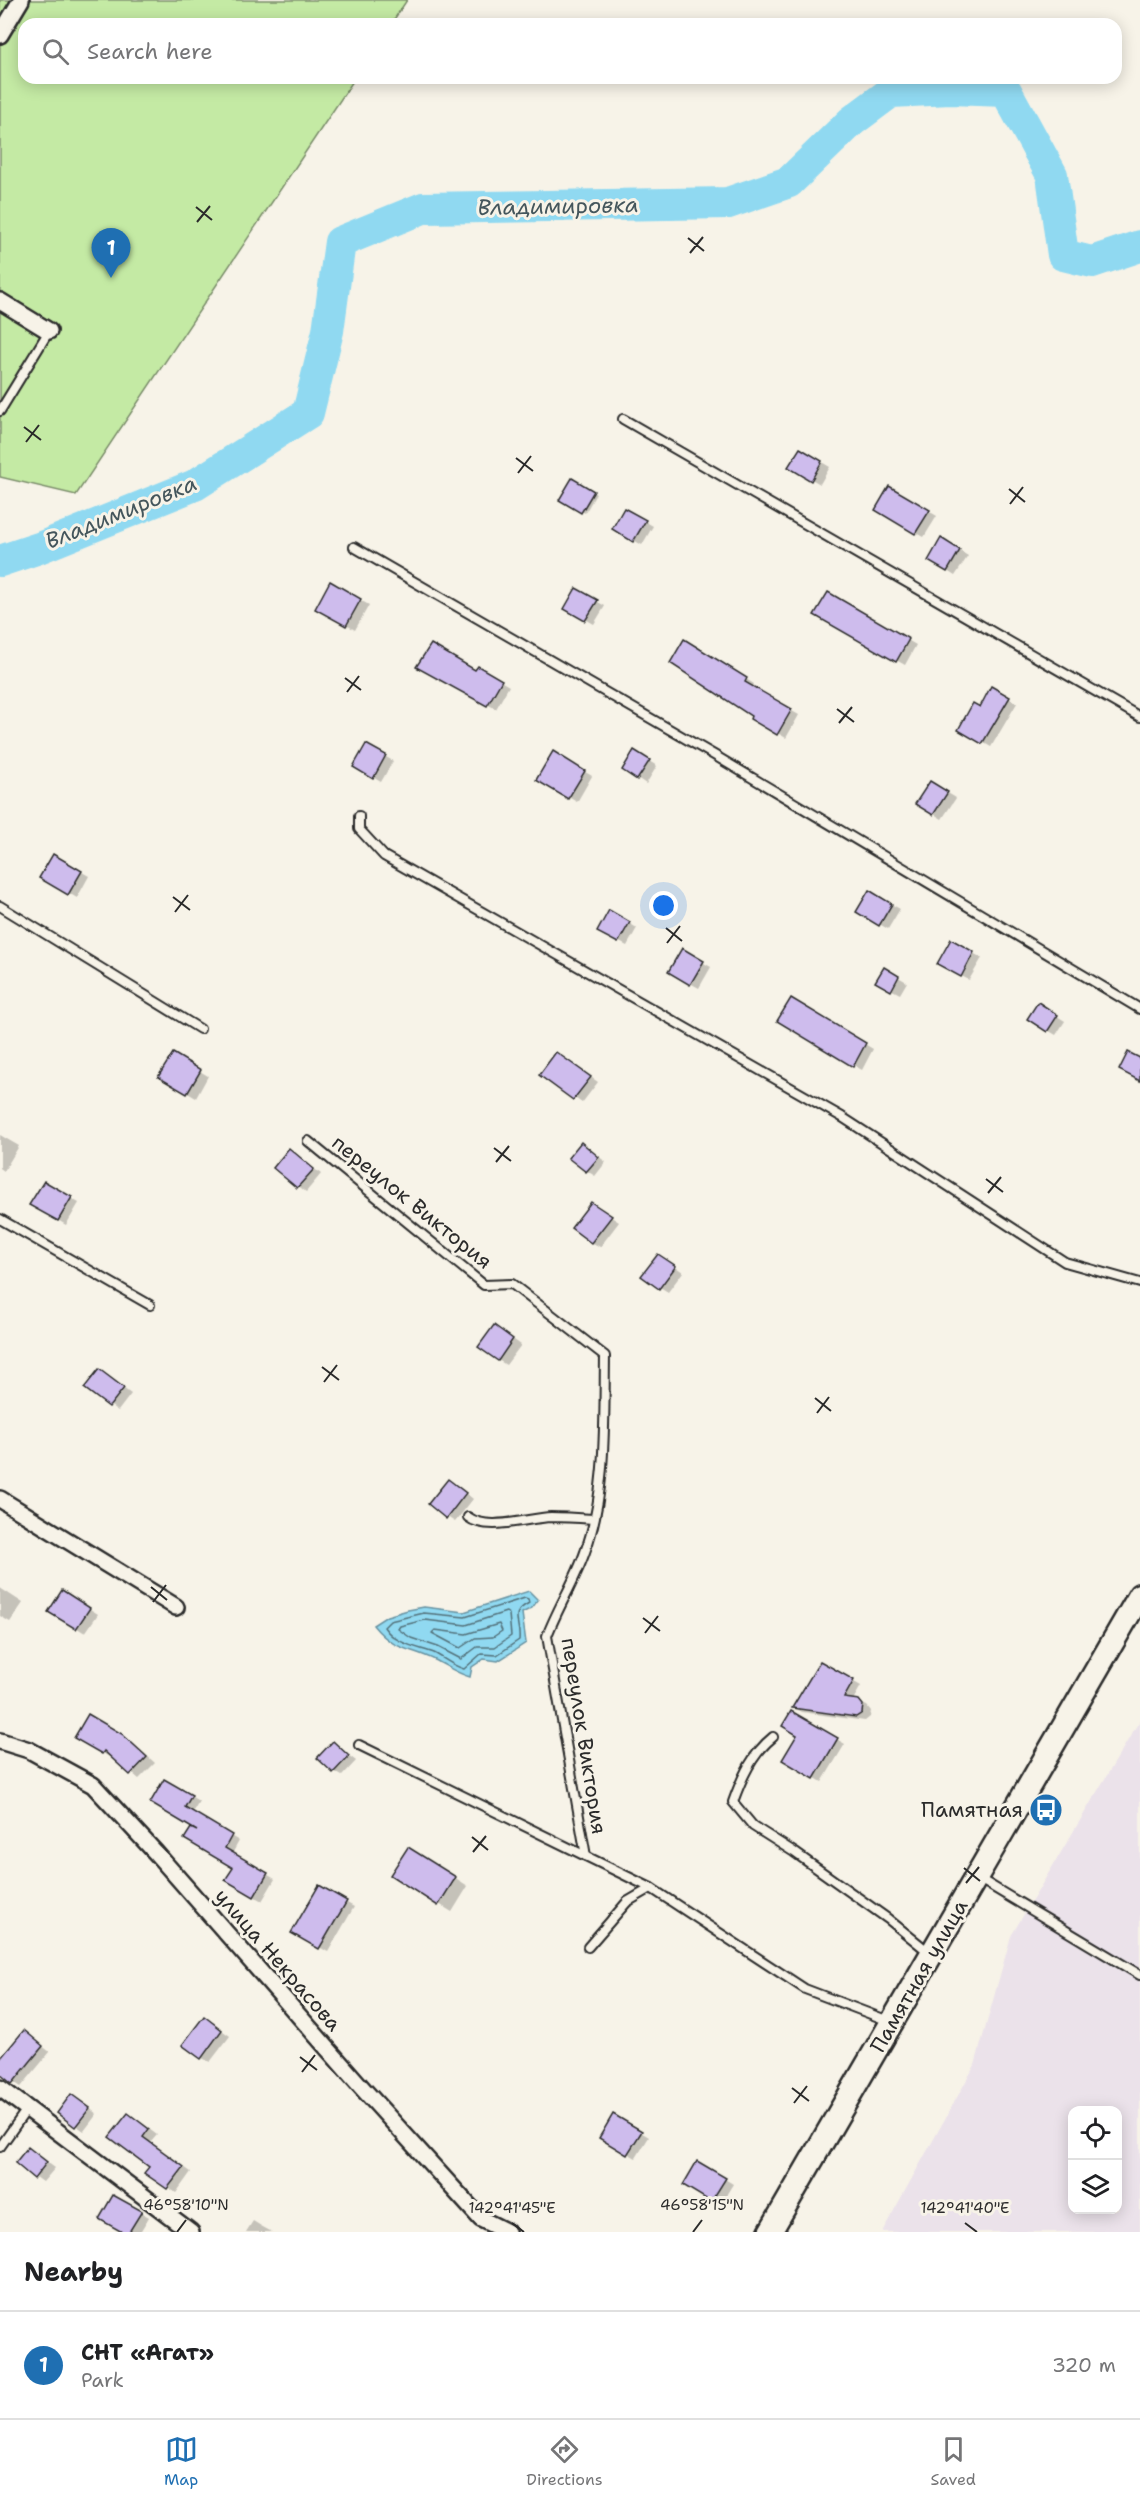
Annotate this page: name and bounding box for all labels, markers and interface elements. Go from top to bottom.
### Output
search box [18,18,1122,84]
icon: search [39,35,72,68]
text: Search here [87,37,213,66]
water label: Владимировка [477,190,639,222]
pin: 1 [92,228,130,278]
water label: Владимировка [41,468,201,556]
your location [649,891,678,920]
street label: переулок Виктория [326,1129,498,1275]
street label: переулок Виктория [555,1636,613,1836]
bus stop icon: Памятная [1028,1792,1064,1828]
place label: Памятная [921,1796,1023,1824]
street label: улица Некрасова [208,1883,348,2037]
street label: Памятная улица [864,1894,974,2058]
map controls [1068,2106,1122,2214]
button: locate [1068,2106,1122,2160]
button: layers [1068,2160,1122,2214]
text: 46°58'10"N [143,2195,229,2215]
text: 46°58'15"N [660,2195,744,2215]
text: 142°41'45"E [468,2198,556,2218]
text: 142°41'40"E [920,2198,1010,2218]
text: Nearby [24,2254,123,2289]
text: СНТ «Агат» [81,2338,214,2367]
text: 1 [39,2352,48,2378]
text: 320 m [1052,2352,1116,2378]
text: Park [81,2367,124,2393]
tab: Map [164,2433,198,2490]
tab: Directions [526,2433,603,2490]
tab: Saved [931,2433,976,2490]

